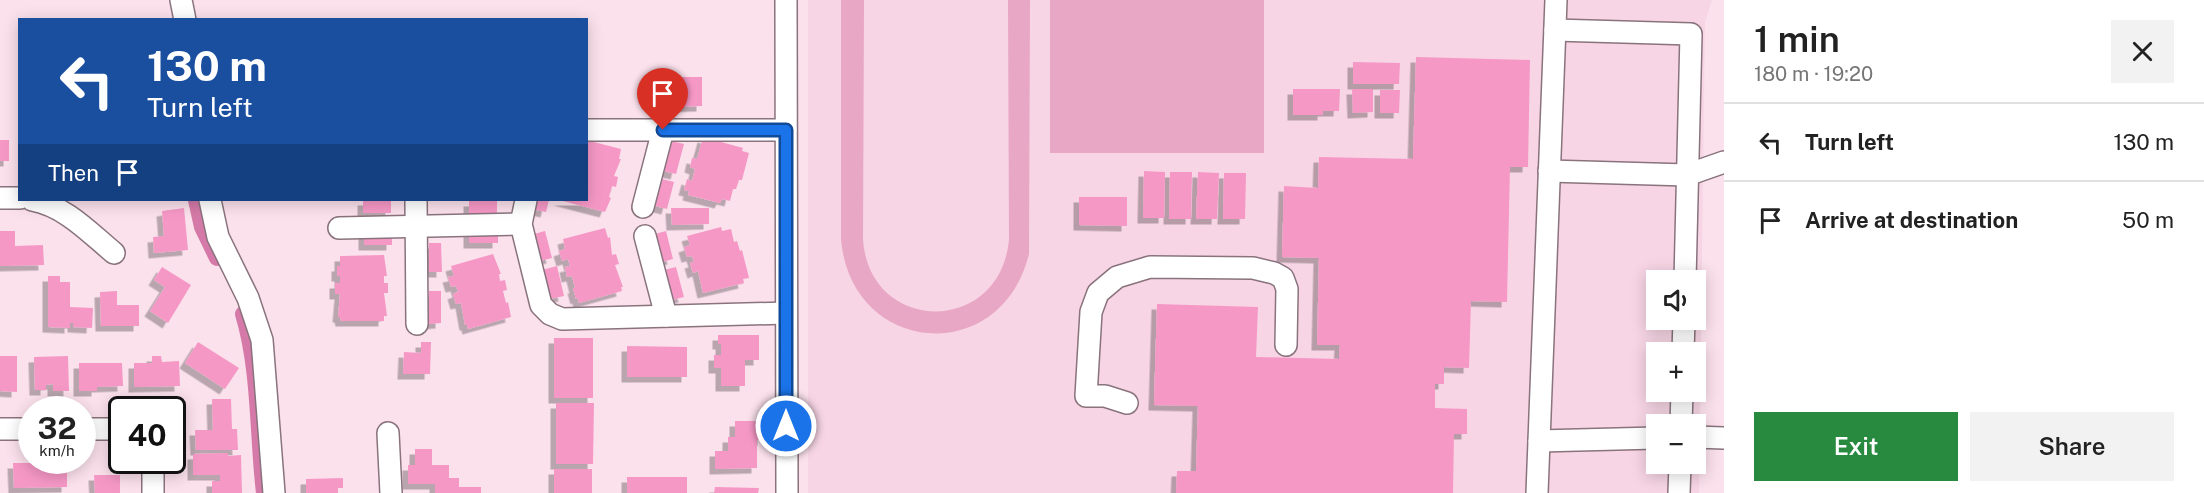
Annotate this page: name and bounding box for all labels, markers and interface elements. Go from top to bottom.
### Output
text: 1 min [1754,18,1840,60]
button: close [2111,20,2174,83]
text: 130 m [147,41,267,90]
icon: left [48,42,126,120]
text: 180 m · 19:20 [1754,62,1873,86]
pin [637,68,688,130]
icon: arrive [646,77,679,110]
text: Turn left [147,91,253,123]
icon: left [1754,126,1787,159]
text: Turn left [1805,129,1894,155]
text: 130 m [2113,129,2174,155]
icon: arrive [111,156,144,189]
text: Then [48,160,99,186]
icon: arrive [1754,204,1787,237]
text: Arrive at destination [1805,207,2018,233]
text: 50 m [2122,207,2174,233]
map controls [1646,270,1706,474]
button: sound [1646,270,1706,330]
button: + [1646,342,1706,402]
position arrow [754,394,818,458]
speed limit sign: 40 [108,396,186,474]
text: 32 [37,410,77,446]
button: Exit [1754,412,1958,481]
button: Share [1970,412,2174,481]
button: − [1646,414,1706,474]
text: km/h [39,442,75,459]

